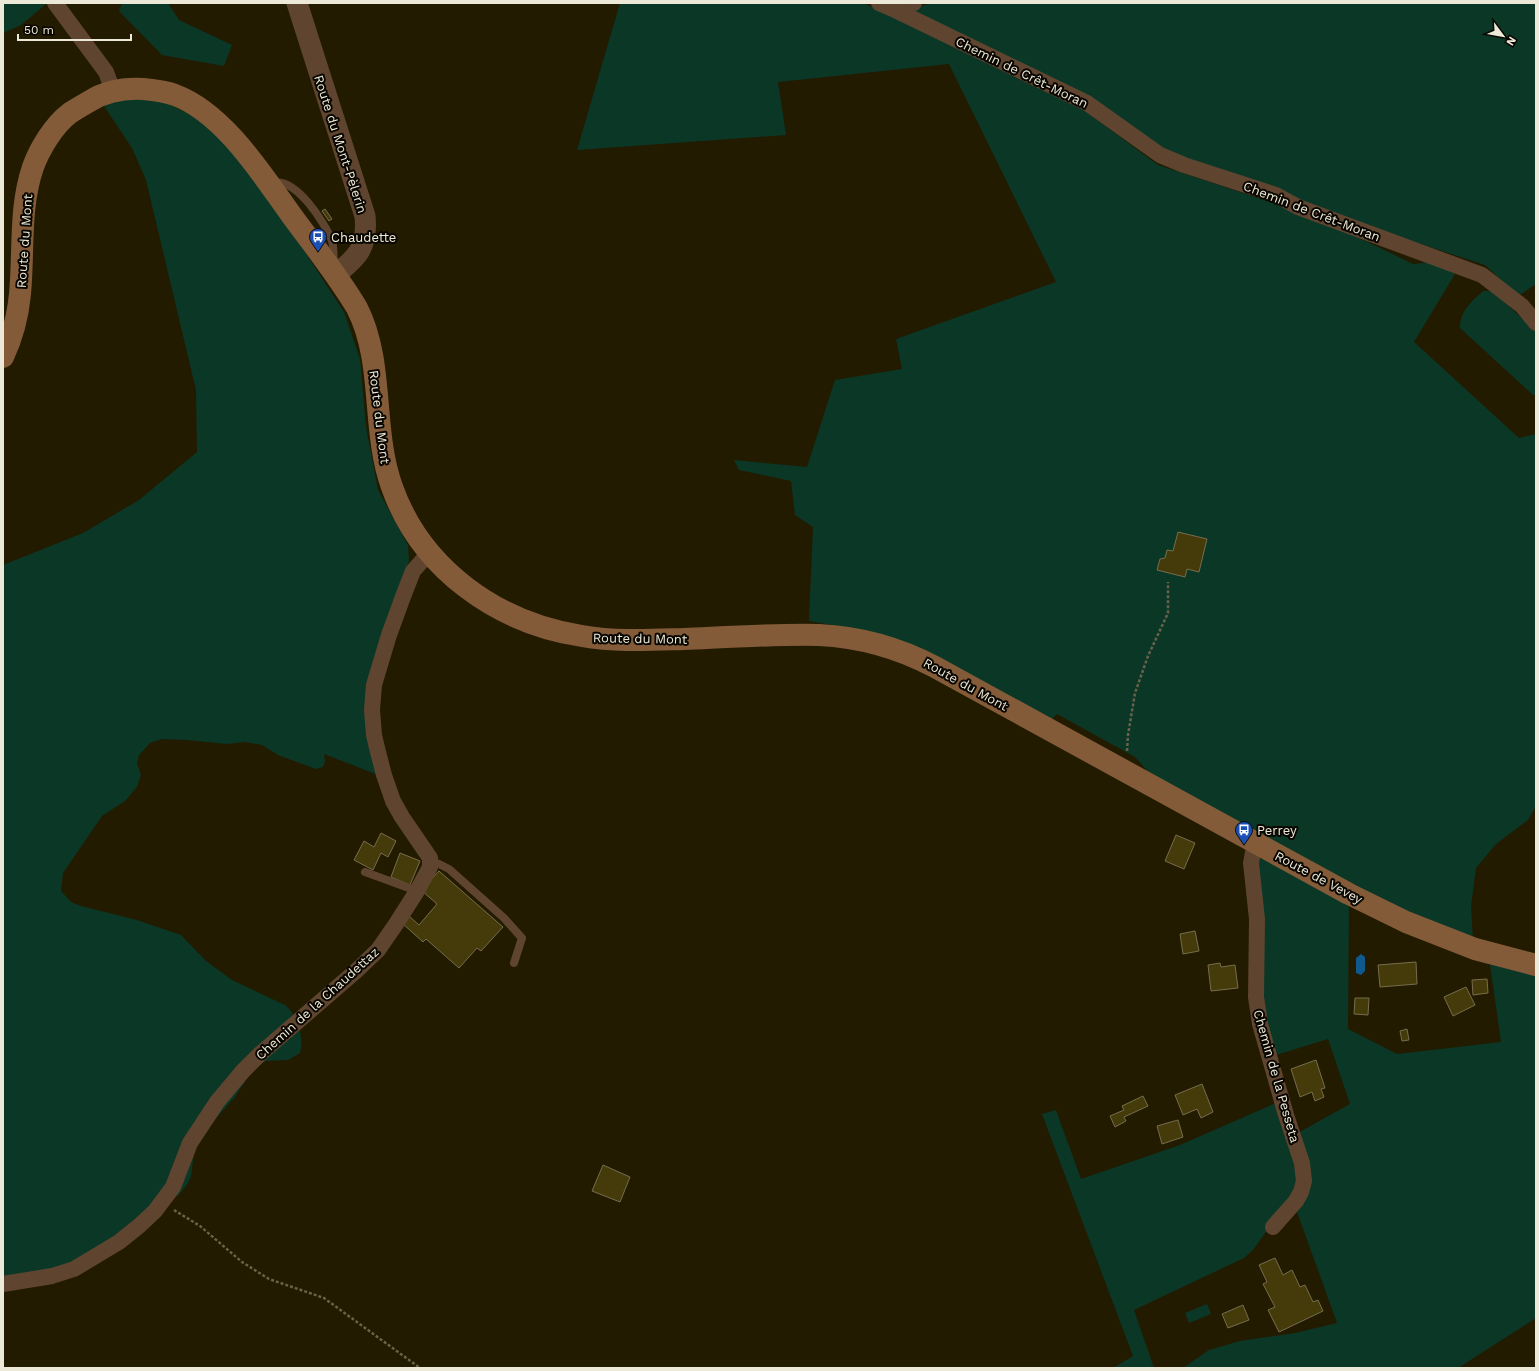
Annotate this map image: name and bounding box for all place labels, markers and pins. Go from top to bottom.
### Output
bus stop icon: Chaudette [308,227,328,252]
place label: Chaudette [331,230,396,245]
bus stop icon: Perrey [1234,820,1254,845]
place label: Perrey [1257,823,1297,838]

